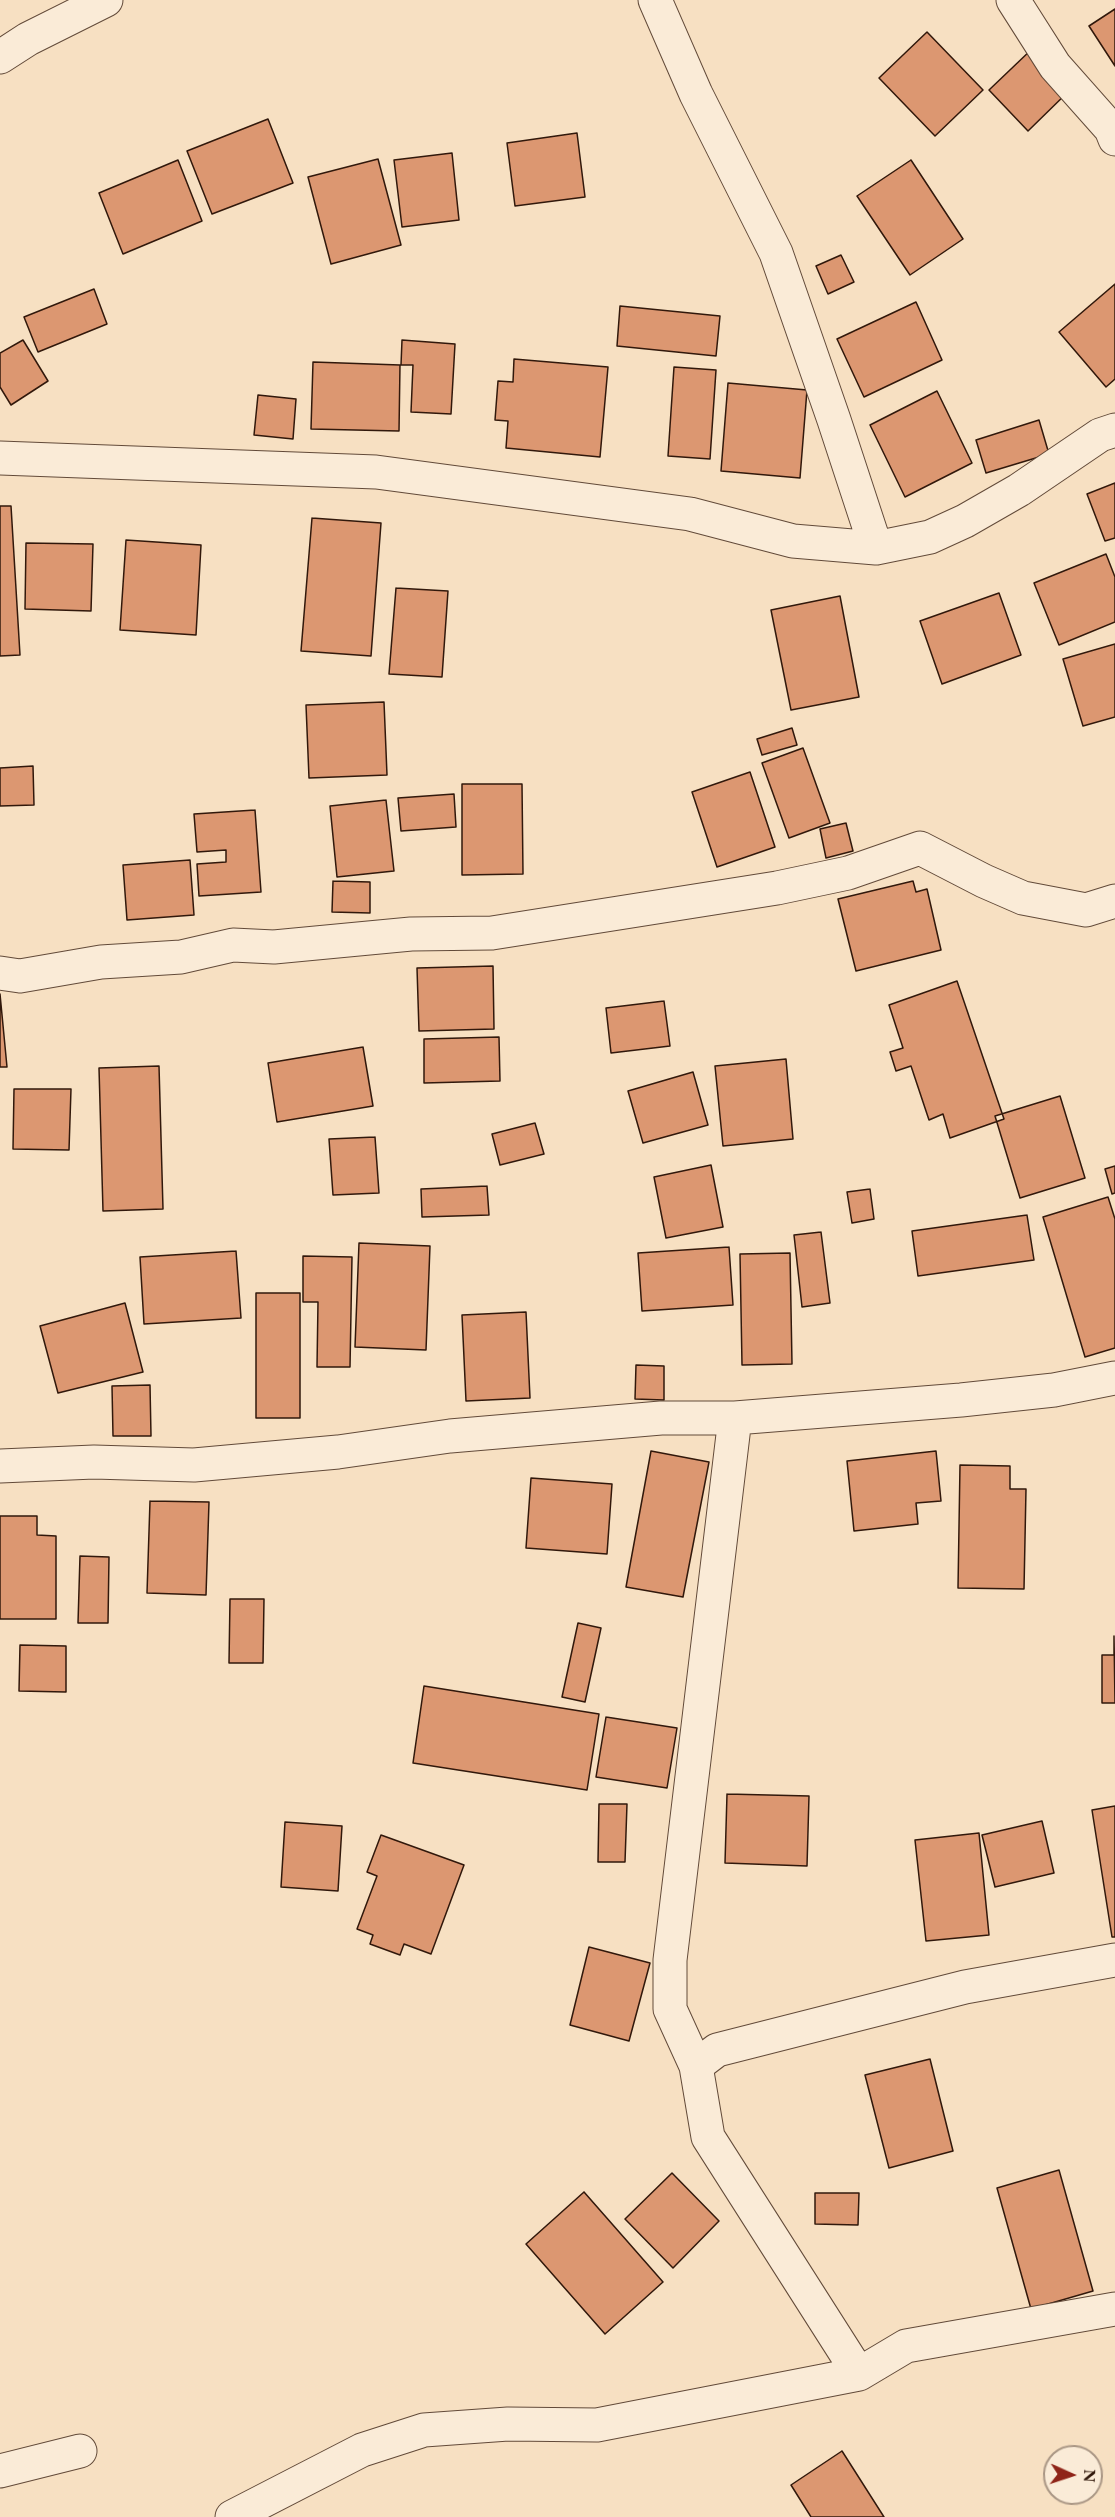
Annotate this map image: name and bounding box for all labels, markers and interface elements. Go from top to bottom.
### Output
north arrow [1043,2445,1103,2505]
text: N [1079,2469,1100,2483]

